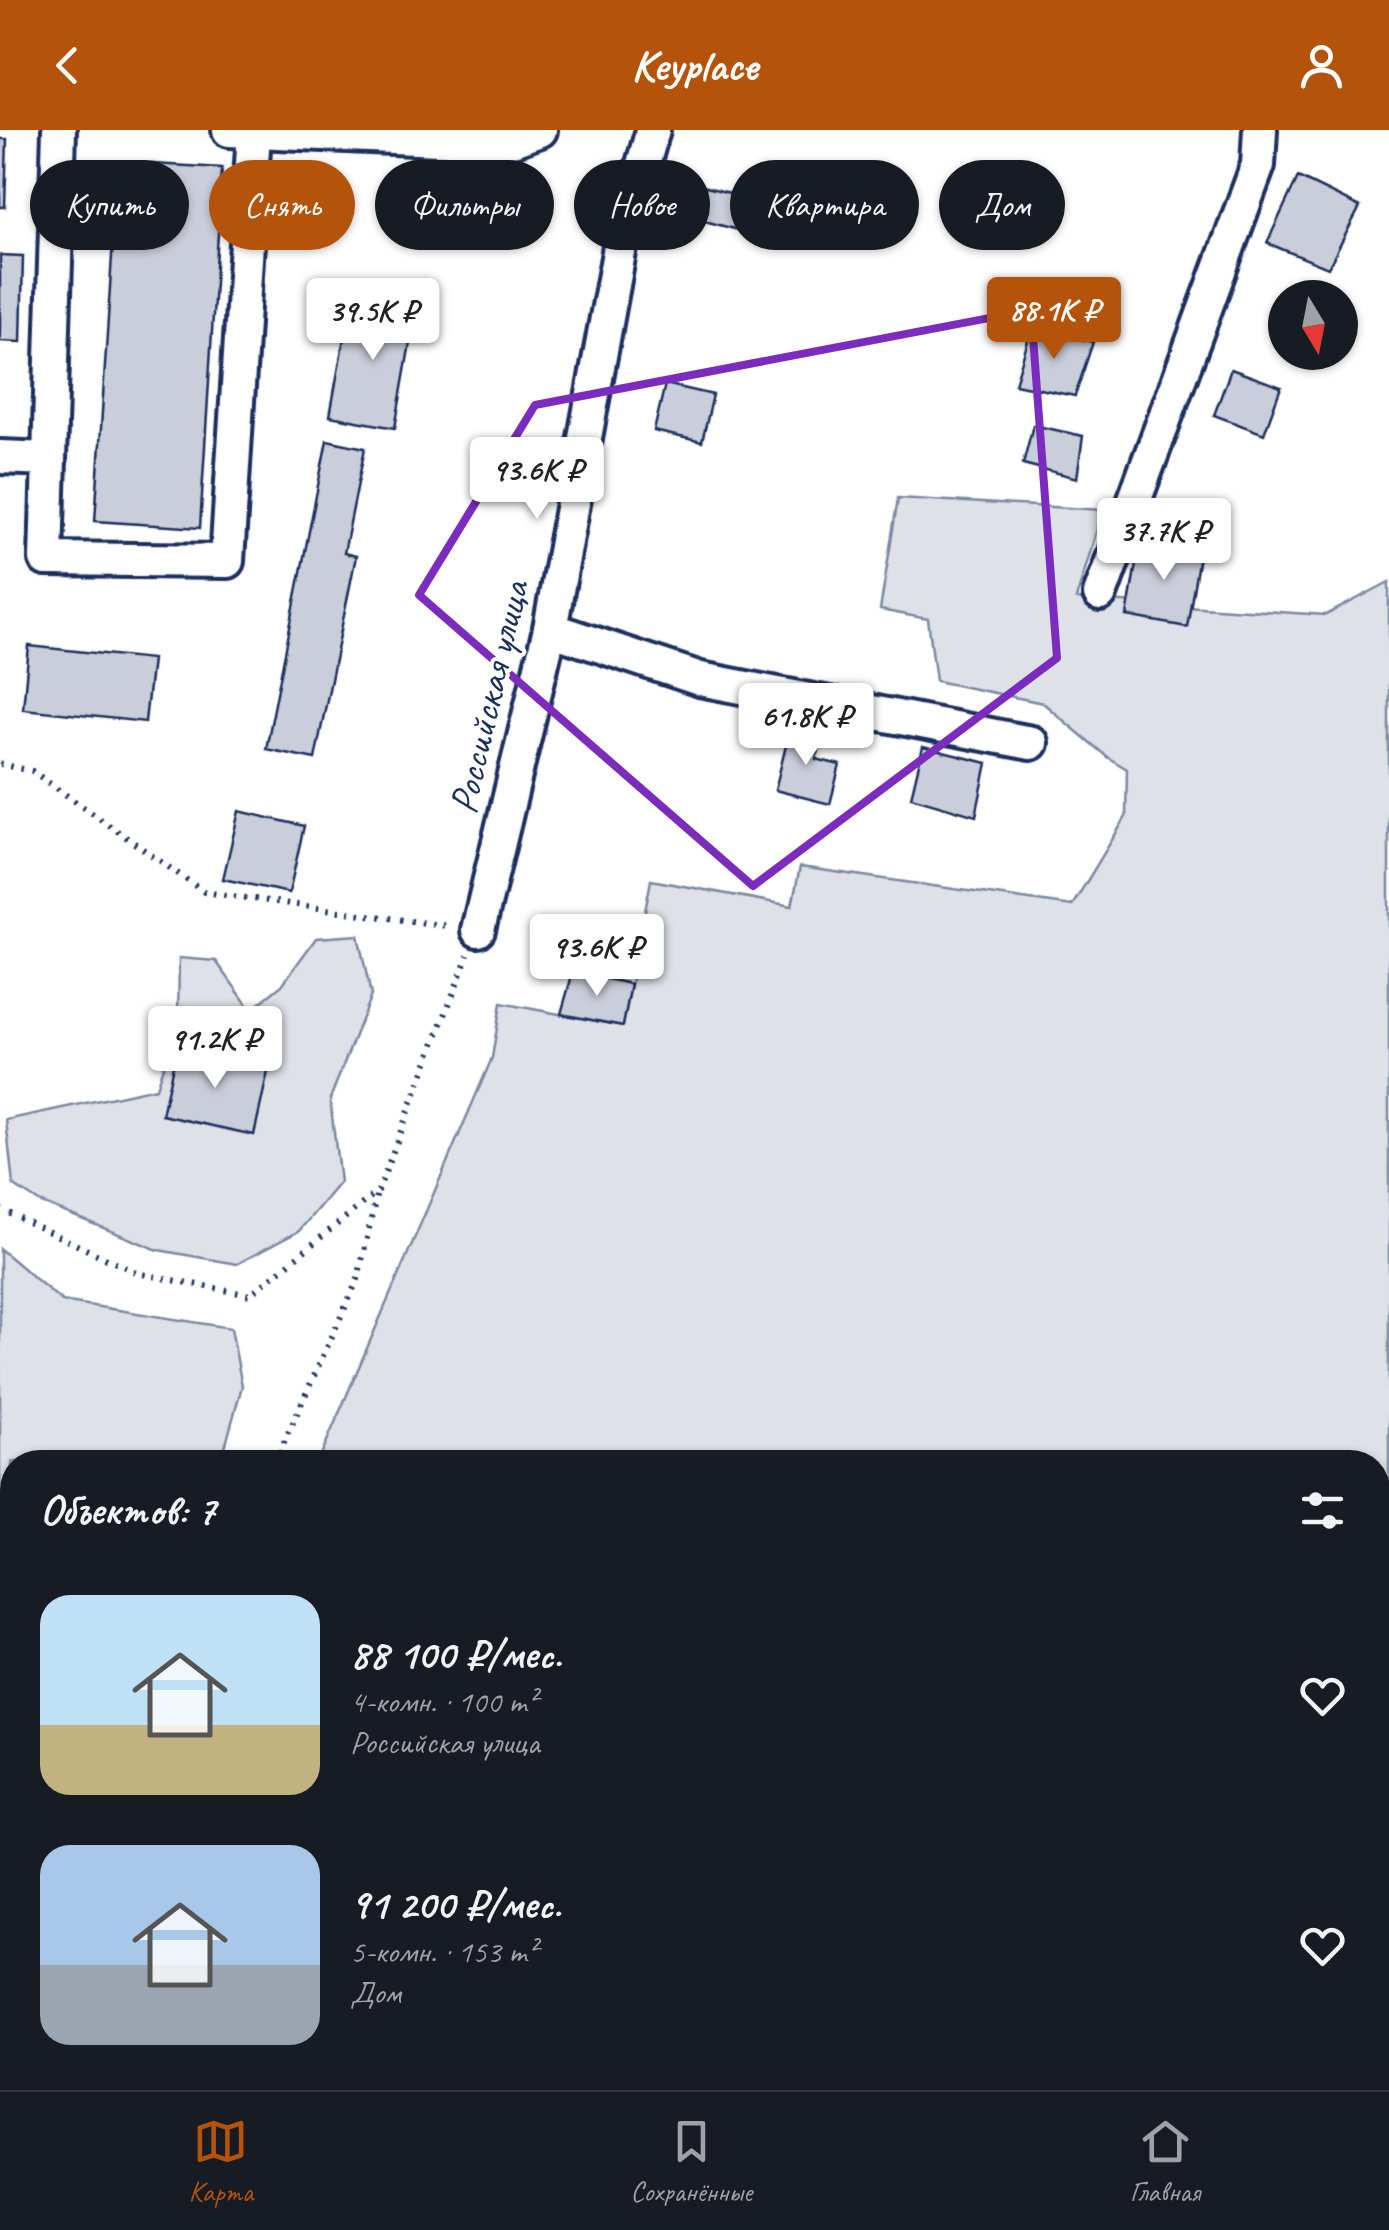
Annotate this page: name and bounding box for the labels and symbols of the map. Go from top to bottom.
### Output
pin: 88.1K ₽ [962,277,1146,362]
pin: 39.5K ₽ [281,278,465,363]
north arrow [1268,280,1358,370]
pin: 93.6K ₽ [445,437,629,522]
pin: 37.7K ₽ [1072,498,1256,583]
street label: Российская улица [438,573,541,818]
pin: 61.8K ₽ [714,683,898,768]
pin: 93.6K ₽ [505,914,689,999]
pin: 91.2K ₽ [123,1006,307,1091]

